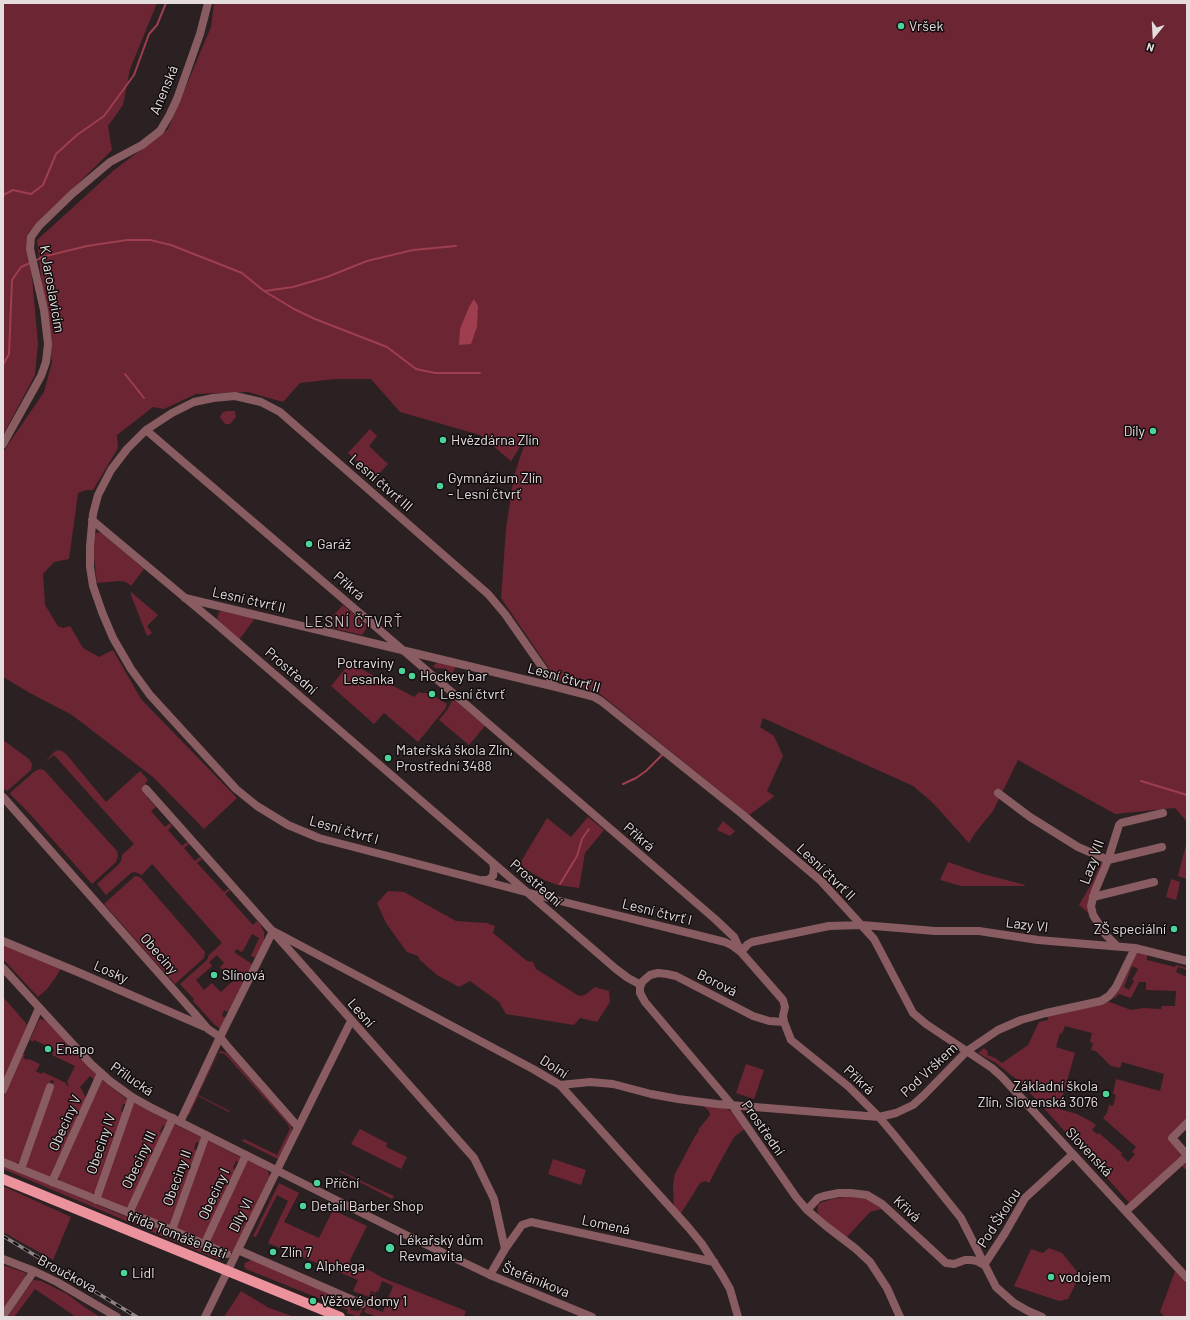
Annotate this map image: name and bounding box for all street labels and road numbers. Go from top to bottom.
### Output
street label: Anenská [146,63,182,117]
street label: K Jaroslavicím [36,244,68,334]
street label: Lesní čtvrť III [346,451,416,515]
street label: Příkrá [330,568,368,604]
street label: Lesní čtvrť II [211,583,287,617]
street label: Prostřední [262,644,320,698]
street label: Lesní čtvrť II [526,660,602,696]
street label: Lesní čtvrť I [307,812,381,848]
street label: Příkrá [620,819,658,855]
street label: Lazy VII [1076,837,1108,887]
street label: Lesní čtvrť II [793,840,859,904]
street label: Prostřední [507,856,565,910]
street label: Lesní čtvrť I [620,895,694,929]
street label: Lazy VI [1005,914,1049,936]
street label: Obeciny [137,930,181,978]
street label: Losky [91,957,131,987]
street label: Borová [694,966,740,1000]
street label: Lesní [344,995,378,1031]
street label: Pod Vrškem [897,1039,961,1101]
street label: Dolní [537,1052,571,1082]
street label: Přílucká [107,1058,157,1100]
street label: Příkrá [840,1062,878,1098]
street label: Obeciny V [45,1092,85,1154]
street label: Prostřední [738,1097,788,1159]
street label: Obeciny IV [83,1111,119,1177]
street label: Slovenská [1062,1124,1116,1180]
street label: Obeciny III [118,1128,160,1192]
street label: Obeciny II [159,1148,195,1208]
street label: Obeciny I [195,1166,233,1222]
street label: Pod Školou [974,1185,1024,1251]
street label: Křivá [890,1192,924,1226]
street label: Díly VI [226,1195,256,1235]
street label: třída Tomáše Bati [125,1207,229,1263]
street label: Lomená [580,1212,632,1238]
street label: Broučkova [35,1252,99,1296]
street label: Štefánikova [500,1259,572,1301]

